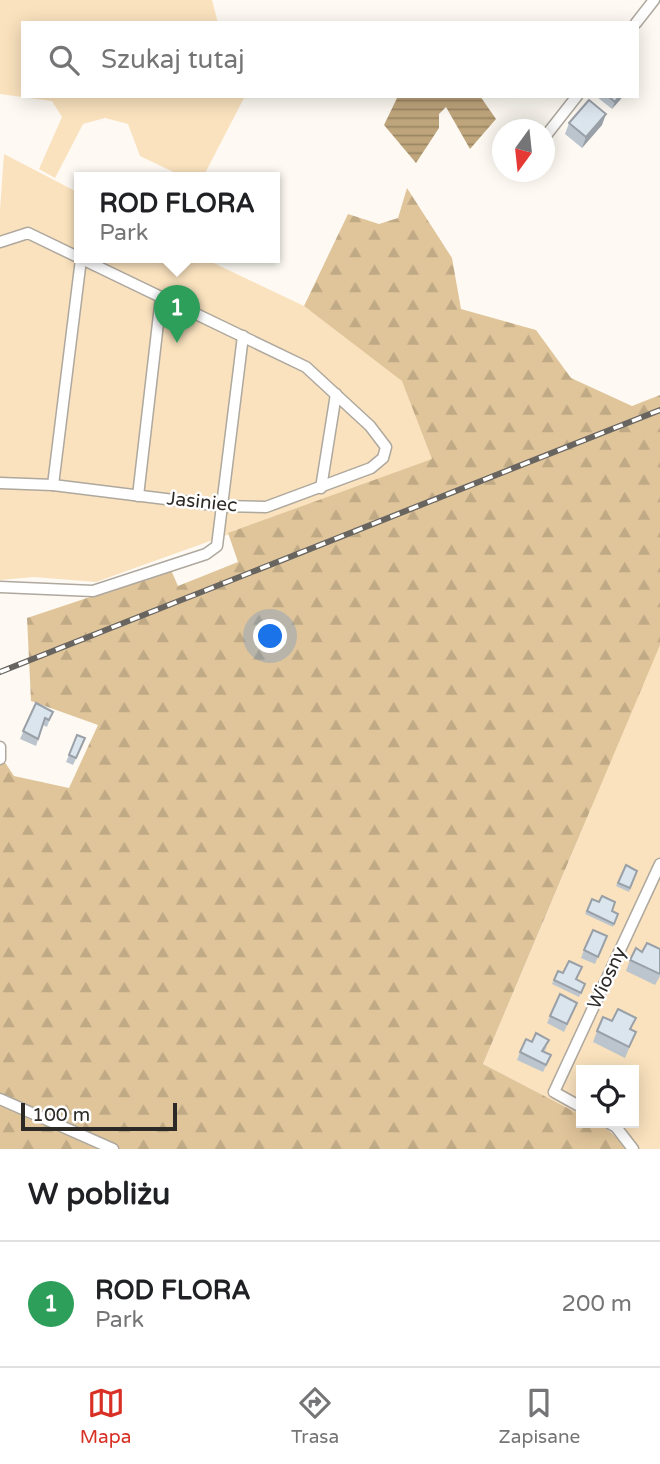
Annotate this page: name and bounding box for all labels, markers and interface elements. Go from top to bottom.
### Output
search box [21,21,639,98]
icon: search [45,41,83,79]
text: Szukaj tutaj [101,44,245,75]
north arrow [492,119,555,182]
popup [74,172,280,263]
text: ROD FLORA [99,188,255,219]
text: Park [99,219,148,247]
pin: 1 [154,285,200,343]
street label: Jasiniec [166,487,238,517]
your location [253,619,287,653]
street label: Wiosny [583,943,631,1013]
map controls [576,1065,639,1128]
button: locate [576,1065,639,1128]
scale bar [21,1100,177,1132]
text: 100 m [32,1104,90,1126]
text: W pobliżu [28,1176,170,1213]
text: ROD FLORA [95,1275,251,1306]
text: 1 [44,1290,58,1318]
text: 200 m [562,1290,632,1318]
text: Park [95,1306,144,1334]
tab: Mapa [80,1384,131,1448]
tab: Trasa [291,1384,339,1448]
tab: Zapisane [499,1384,580,1448]

